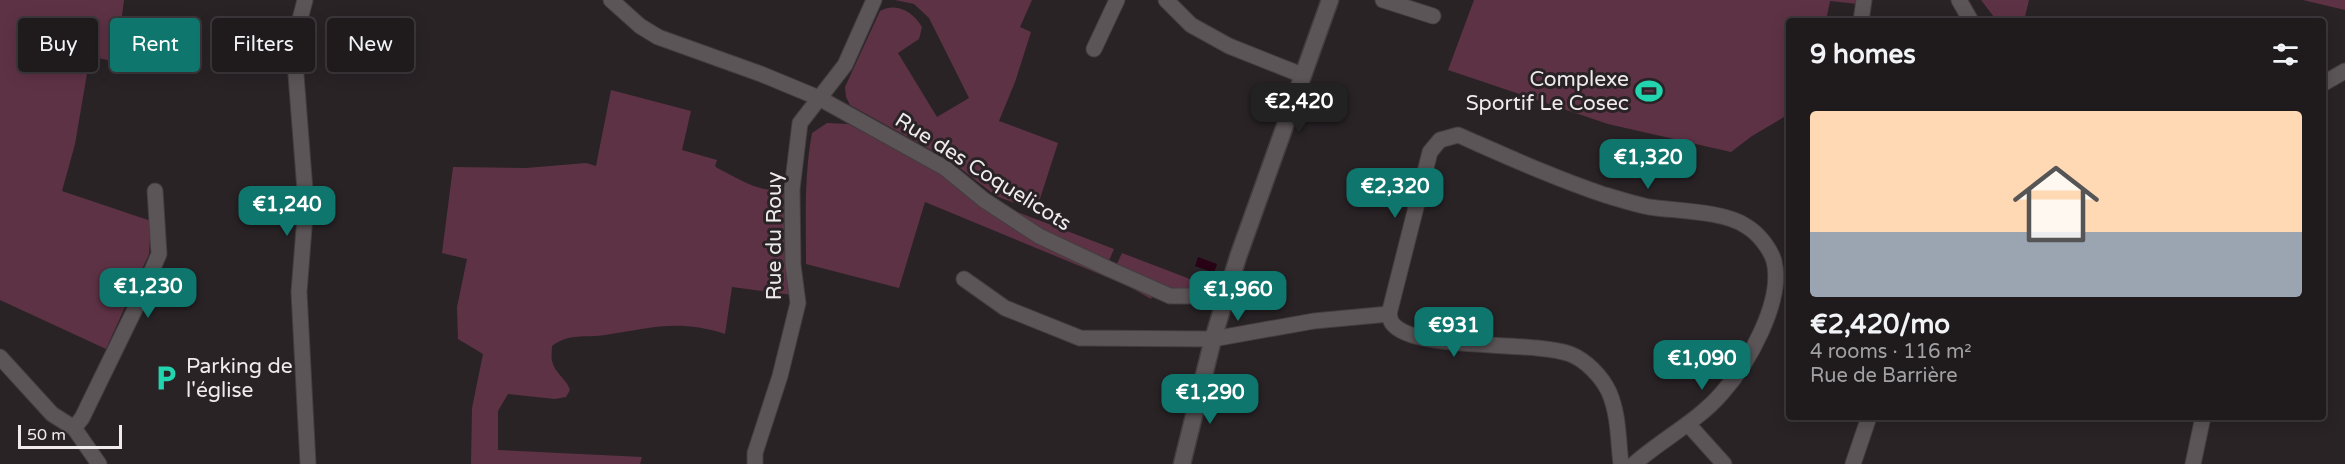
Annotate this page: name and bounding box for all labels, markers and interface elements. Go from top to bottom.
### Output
chip: Buy [18,18,98,72]
chip: Rent [110,18,200,72]
chip: Filters [212,18,315,72]
chip: New [327,18,414,72]
icon: filters [2269,38,2302,71]
text: 9 homes [1810,39,1916,70]
place label: Complexe Sportif Le Cosec [1466,67,1629,116]
sports icon: Complexe Sportif Le Cosec [1634,76,1664,106]
pin: €2,420 [1250,83,1348,134]
text: €2,420 [1265,90,1333,114]
street label: Rue des Coquelicots [890,108,1076,236]
pin: €1,320 [1599,139,1697,190]
text: €1,320 [1613,146,1683,170]
icon: home [2002,150,2110,258]
pin: €2,320 [1346,168,1444,219]
street label: Rue du Rouy [762,172,787,300]
text: €2,320 [1360,175,1430,199]
pin: €1,240 [238,186,336,237]
text: €1,240 [252,193,322,217]
pin: €1,230 [99,268,197,319]
pin: €1,960 [1189,271,1287,322]
text: €1,230 [113,275,183,299]
text: €1,960 [1203,278,1273,302]
pin: €931 [1418,307,1490,358]
text: €2,420/mo [1810,309,1950,340]
text: €931 [1428,314,1480,338]
pin: €1,090 [1653,340,1751,391]
text: 4 rooms · 116 m² [1810,340,1972,364]
text: €1,090 [1667,347,1737,371]
place label: Parking de l'église [186,354,293,403]
parking icon: Parking de l'église [151,363,181,393]
text: Rue de Barrière [1810,364,1957,388]
pin: €1,290 [1161,374,1259,425]
text: €1,290 [1175,381,1245,405]
scale bar [18,422,122,450]
text: 50 m [27,425,66,445]

